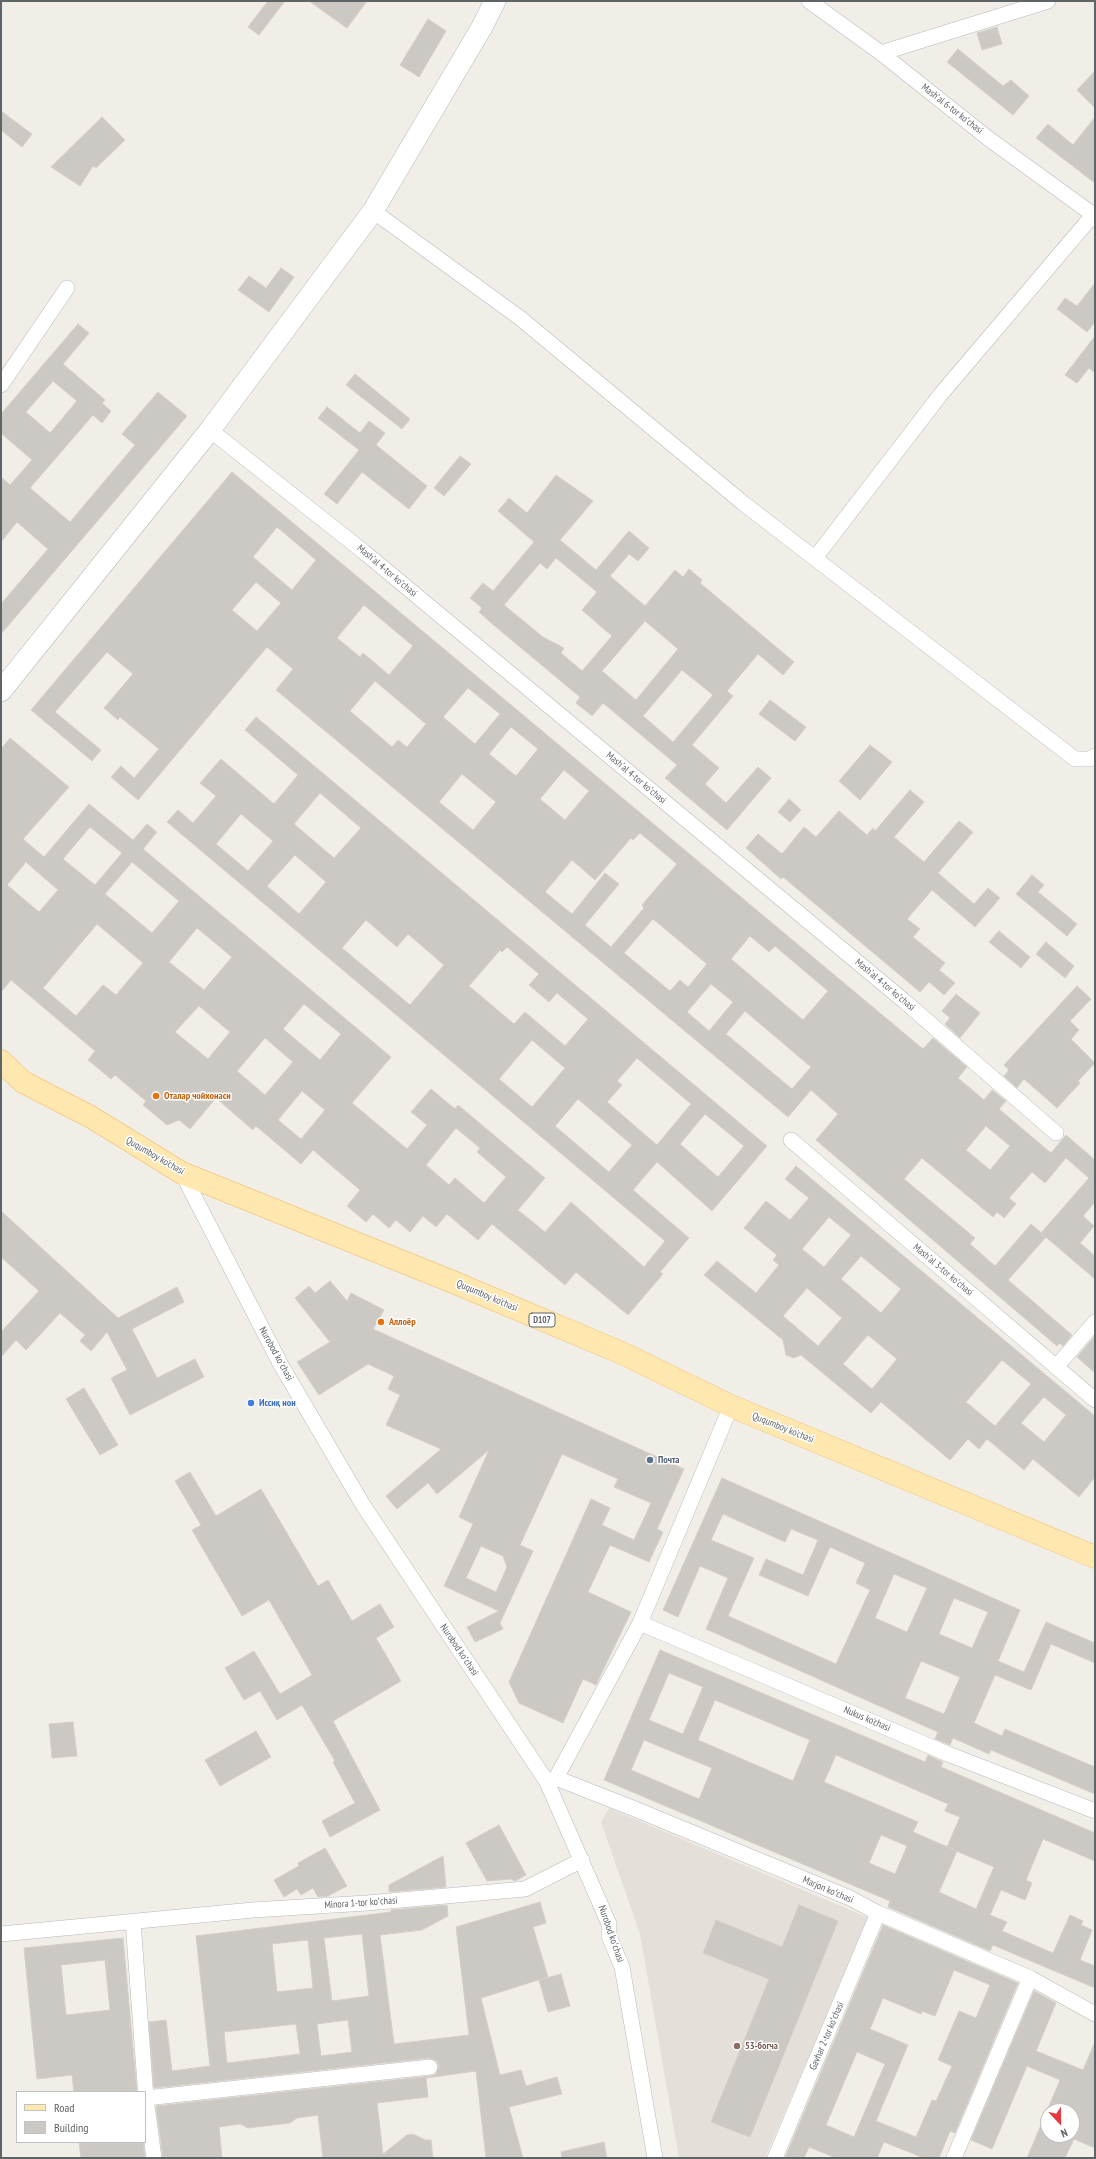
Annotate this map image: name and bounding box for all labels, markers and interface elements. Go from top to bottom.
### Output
street label: Mashʼal 6-tor koʼchasi [919,81,985,137]
street label: Mashʼal 4-tor koʼchasi [355,542,419,600]
street label: Mashʼal 4-tor koʼchasi [604,749,668,807]
street label: Mashʼal 4-tor koʼchasi [853,956,917,1014]
place label: Оталар чойхонаси [164,1090,231,1102]
marker: Оталар чойхонаси [151,1091,161,1101]
street label: Ququmboy ko'chasi [124,1134,186,1178]
street label: Mashʼal 3-tor koʼchasi [911,1241,975,1299]
street label: Ququmboy ko'chasi [454,1278,520,1314]
road number: D107 [529,1313,555,1327]
place label: Аллоёр [389,1316,416,1328]
marker: Аллоёр [376,1317,386,1327]
street label: Nurobod koʻchasi [256,1325,296,1383]
place label: Иссиқ нон [259,1397,296,1409]
marker: Иссиқ нон [246,1398,256,1408]
street label: Ququmboy ko'chasi [750,1410,816,1446]
place label: Почта [658,1454,679,1466]
marker: Почта [645,1455,655,1465]
street label: Nurobod koʻchasi [437,1622,481,1678]
street label: Nukus ko'chasi [842,1704,892,1734]
street label: Marjon koʻchasi [801,1874,855,1906]
street label: Minora 1-tor koʻchasi [324,1894,398,1912]
street label: Nurobod koʻchasi [596,1904,626,1964]
street label: Gavhar 2-tor koʻchasi [807,2000,847,2072]
place label: 53-богча [745,2040,778,2052]
marker: 53-богча [732,2041,742,2051]
legend [16,2091,146,2143]
text: Road [54,2100,74,2115]
north arrow [1040,2103,1080,2143]
text: Building [54,2120,89,2135]
text: N [1059,2126,1070,2141]

